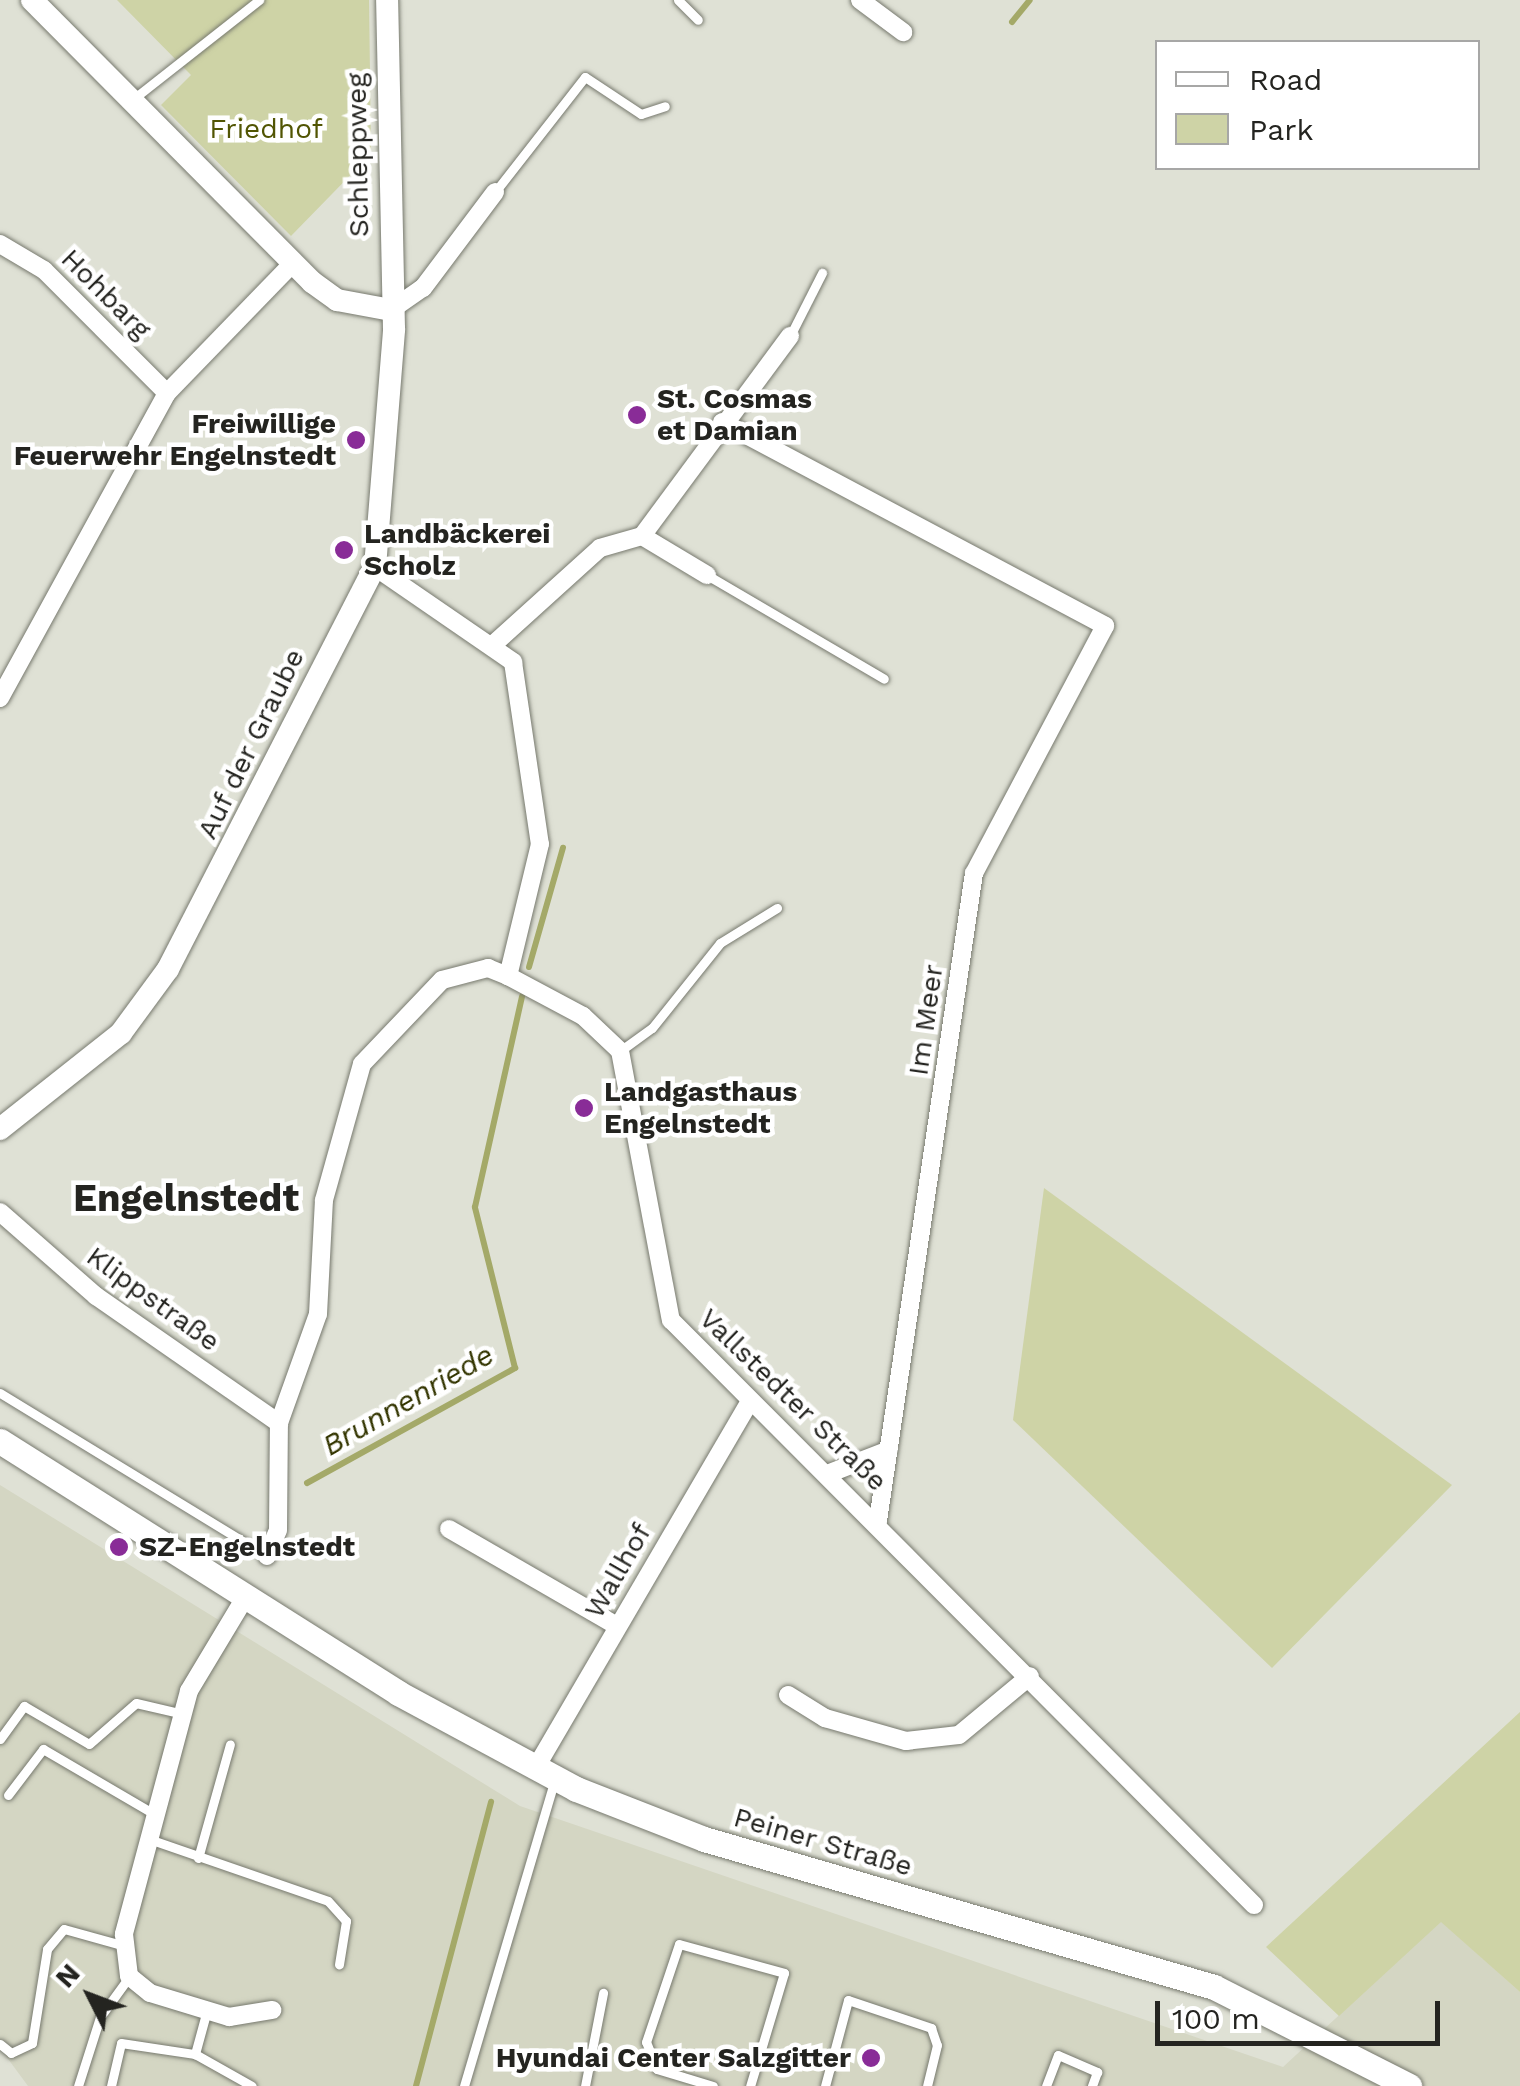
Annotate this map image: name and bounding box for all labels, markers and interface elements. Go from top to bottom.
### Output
legend [1155,40,1480,170]
text: Road [1249,62,1322,97]
street label: Schleppweg [340,73,376,237]
park label: Friedhof [209,112,323,146]
text: Park [1249,112,1314,147]
street label: Hohbarg [54,242,158,346]
place label: St. Cosmas et Damian [657,382,812,448]
marker: St. Cosmas et Damian [626,404,648,426]
place label: Freiwillige Feuerwehr Engelnstedt [13,407,336,473]
marker: Freiwillige Feuerwehr Engelnstedt [345,429,367,451]
place label: Landbäckerei Scholz [364,517,550,583]
marker: Landbäckerei Scholz [333,539,355,561]
street label: Auf der Graube [190,643,312,845]
street label: Im Meer [902,962,950,1078]
place label: Landgasthaus Engelnstedt [604,1075,797,1141]
marker: Landgasthaus Engelnstedt [573,1097,595,1119]
district label: Engelnstedt [73,1176,299,1222]
street label: Klippstraße [80,1239,226,1359]
street label: Vallstedter Straße [692,1302,894,1498]
water label: Brunnenriede [316,1336,500,1464]
street label: Wallhof [578,1518,658,1624]
place label: SZ-Engelnstedt [139,1530,355,1564]
marker: SZ-Engelnstedt [108,1536,130,1558]
street label: Peiner Straße [730,1800,916,1884]
north arrow [40,1946,140,2046]
text: N [48,1957,87,1994]
scale bar [1160,1981,1445,2043]
text: 100 m [1172,2001,1260,2036]
place label: Hyundai Center Salzgitter [495,2041,851,2075]
marker: Hyundai Center Salzgitter [860,2047,882,2069]

